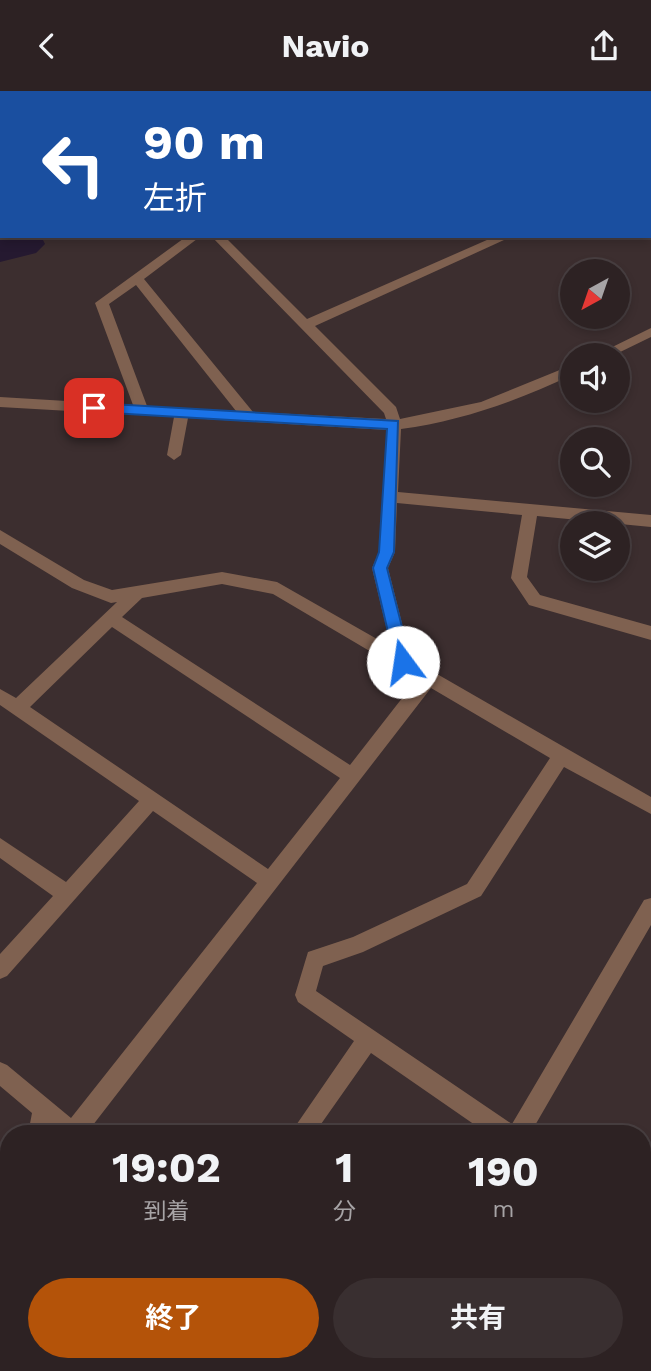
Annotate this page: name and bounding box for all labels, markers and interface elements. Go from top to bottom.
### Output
icon: back [28,27,66,65]
text: Navio [282,27,369,65]
icon: share [585,27,623,65]
text: 90 m [143,113,265,171]
icon: left [28,119,119,210]
text: 左折 [143,179,207,217]
north arrow [560,259,630,329]
map controls [560,259,630,581]
button: sound [560,343,630,413]
pin [64,378,124,438]
icon: arrive [75,389,113,427]
button: search [560,427,630,497]
button: layers [560,511,630,581]
position arrow [366,625,440,699]
text: 19:02 [112,1143,221,1192]
text: 1 [335,1143,353,1192]
text: 190 [468,1147,539,1196]
text: m [492,1196,514,1223]
text: 到着 [143,1198,189,1225]
text: 分 [333,1198,356,1225]
button: 終了 [28,1278,319,1358]
button: 共有 [333,1278,623,1358]

